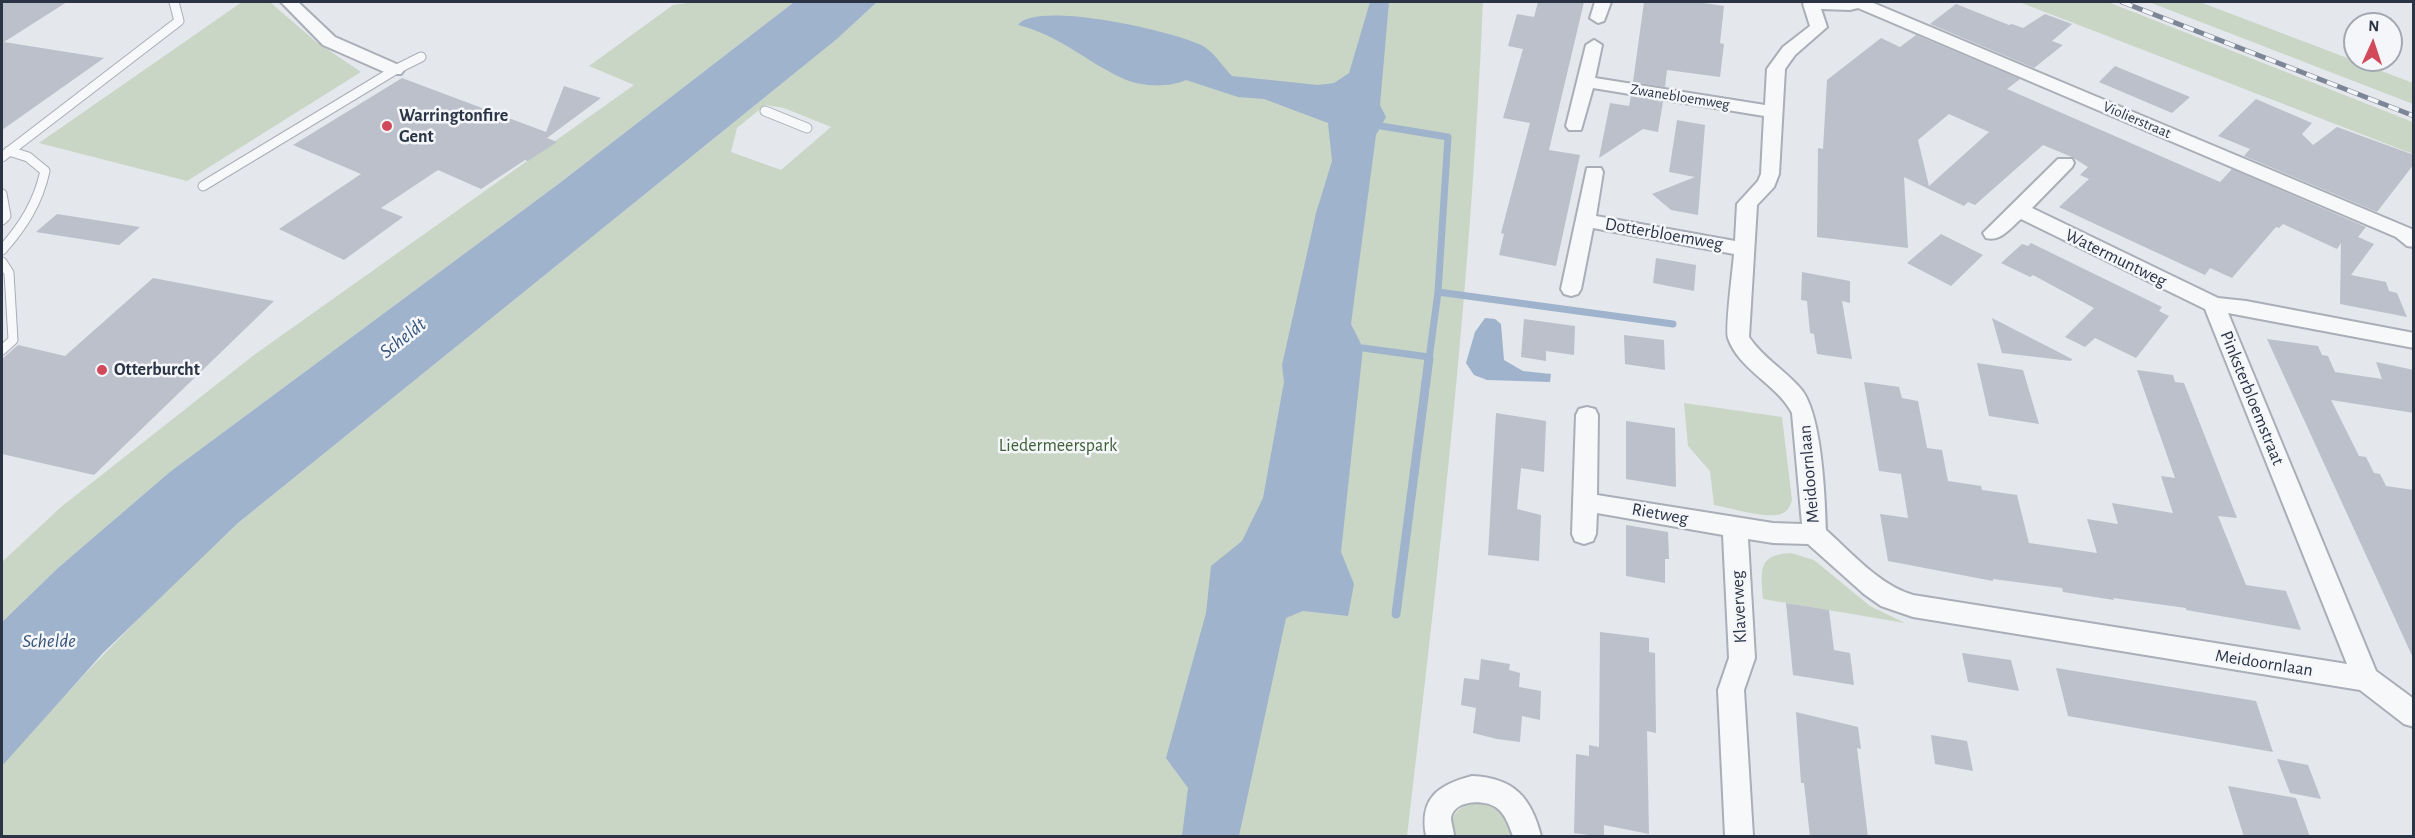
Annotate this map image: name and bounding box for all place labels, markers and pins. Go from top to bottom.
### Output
place label: Warringtonfire Gent [399,105,508,148]
marker: Warringtonfire Gent [380,119,394,133]
place label: Otterburcht [114,359,200,381]
marker: Otterburcht [95,363,109,377]

